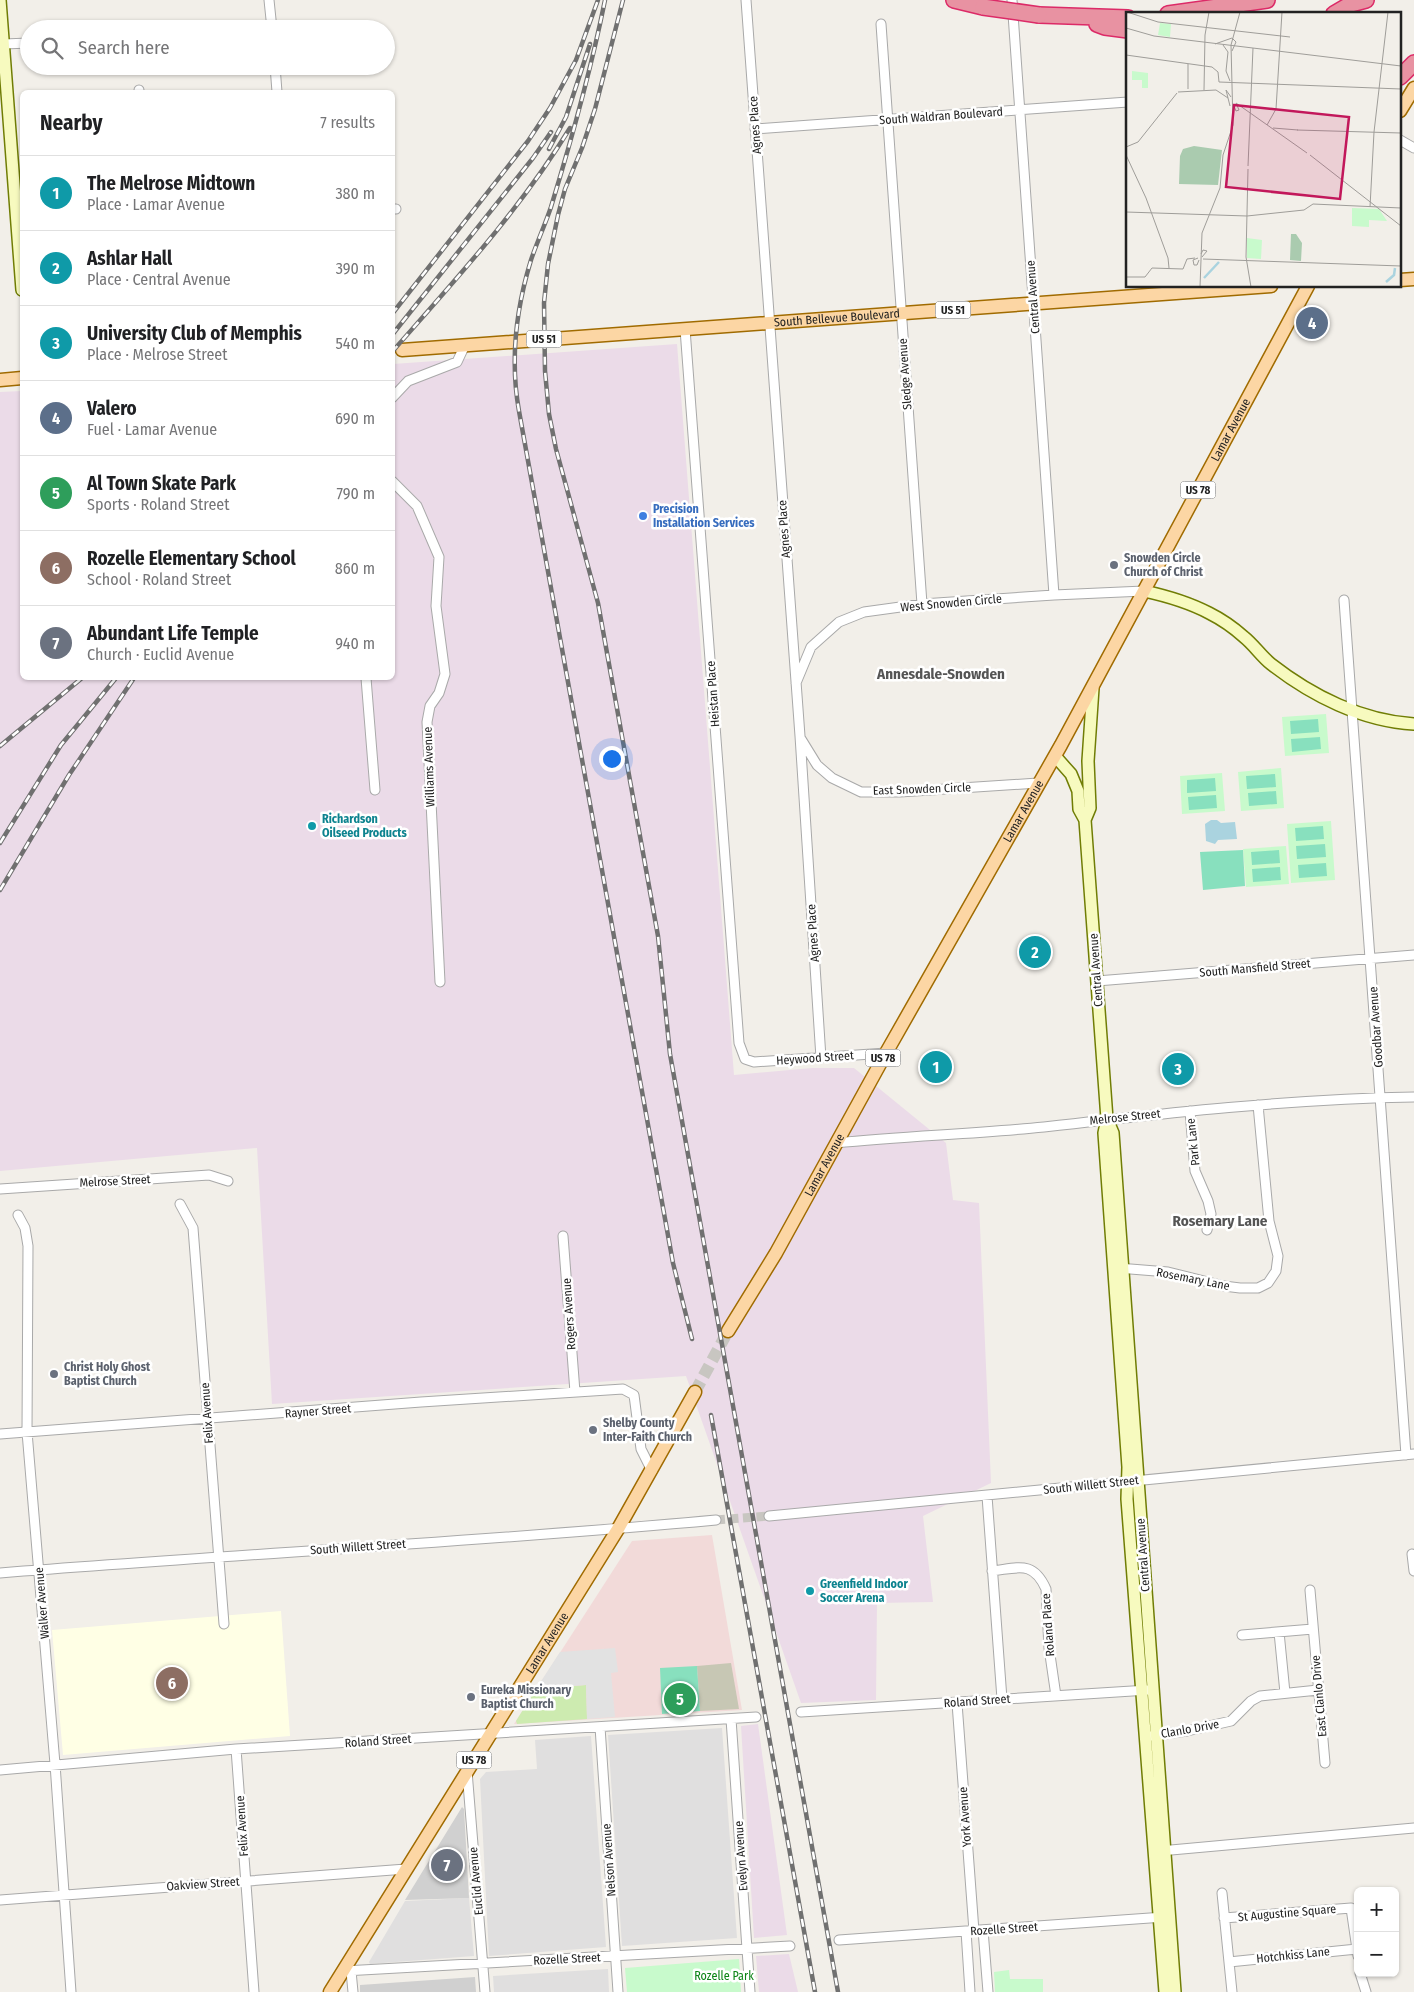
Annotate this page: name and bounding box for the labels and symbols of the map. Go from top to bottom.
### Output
inset map [1126,12,1402,288]
street label: Agnes Place [746,95,764,154]
street label: South Waldran Boulevard [879,105,1003,127]
street label: Central Avenue [1023,260,1043,334]
road number: US 51 [936,302,970,318]
pin: 4 [1296,304,1328,342]
street label: South Bellevue Boulevard [773,306,900,330]
road number: US 51 [526,330,562,348]
street label: Sledge Avenue [896,338,914,410]
street label: Lamar Avenue [1208,396,1253,464]
road number: US 78 [1180,482,1216,498]
street label: Agnes Place [775,499,793,558]
place label: Precision Installation Services [653,502,755,530]
marker: Precision Installation Services [637,510,649,522]
place label: Snowden Circle Church of Christ [1124,551,1204,579]
marker: Snowden Circle Church of Christ [1108,559,1120,571]
street label: West Snowden Circle [900,592,1002,614]
street label: Heistan Place [704,660,722,728]
district label: Annesdale-Snowden [876,665,1005,683]
street label: Williams Avenue [421,726,437,807]
your location [599,746,625,772]
street label: Lamar Avenue [1000,777,1047,845]
street label: East Snowden Circle [873,780,971,798]
place label: Richardson Oilseed Products [322,812,407,840]
marker: Richardson Oilseed Products [306,820,318,832]
street label: Agnes Place [804,903,822,962]
pin: 2 [1019,933,1051,971]
street label: Central Avenue [1086,933,1106,1007]
street label: South Mansfield Street [1199,956,1311,980]
street label: Goodbar Avenue [1366,986,1386,1068]
street label: Heywood Street [776,1048,854,1068]
pin: 1 [920,1048,952,1086]
road number: US 78 [866,1050,900,1066]
pin: 3 [1162,1050,1194,1088]
street label: Melrose Street [1089,1106,1161,1128]
street label: Park Lane [1184,1118,1202,1166]
street label: Lamar Avenue [802,1131,847,1199]
street label: Melrose Street [79,1172,151,1190]
district label: Rosemary Lane [1173,1212,1268,1230]
street label: Rosemary Lane [1155,1265,1231,1293]
street label: Rogers Avenue [559,1277,578,1350]
place label: Christ Holy Ghost Baptist Church [64,1360,151,1388]
marker: Christ Holy Ghost Baptist Church [48,1368,60,1380]
street label: Felix Avenue [198,1382,216,1444]
street label: Rayner Street [284,1401,352,1421]
place label: Shelby County Inter-Faith Church [603,1416,692,1444]
marker: Shelby County Inter-Faith Church [587,1424,599,1436]
street label: South Willett Street [1043,1473,1140,1497]
street label: Central Avenue [1133,1518,1153,1592]
street label: South Willett Street [310,1537,406,1557]
street label: Walker Avenue [32,1566,52,1639]
place label: Greenfield Indoor Soccer Arena [820,1577,908,1605]
marker: Greenfield Indoor Soccer Arena [804,1585,816,1597]
street label: Roland Place [1039,1593,1057,1657]
street label: Lamar Avenue [523,1610,571,1676]
street label: East Clanlo Drive [1308,1654,1330,1738]
pin: 6 [156,1664,188,1702]
pin: 5 [664,1680,696,1718]
place label: Eureka Missionary Baptist Church [481,1683,572,1711]
marker: Eureka Missionary Baptist Church [465,1691,477,1703]
street label: Roland Street [943,1692,1011,1710]
street label: Clanlo Drive [1160,1717,1220,1741]
street label: Roland Street [344,1732,412,1750]
road number: US 78 [456,1752,492,1768]
street label: York Avenue [956,1786,974,1848]
street label: Felix Avenue [233,1795,251,1857]
street label: Evelyn Avenue [732,1820,750,1892]
street label: Nelson Avenue [599,1823,619,1897]
pin: 7 [431,1846,463,1884]
street label: Euclid Avenue [466,1846,486,1916]
street label: Oakview Street [166,1874,240,1894]
street label: St Augustine Square [1237,1902,1337,1924]
street label: Rozelle Street [970,1920,1038,1938]
street label: Hotchkiss Lane [1256,1944,1330,1966]
street label: Rozelle Street [533,1950,601,1968]
park label: Rozelle Park [694,1969,754,1983]

